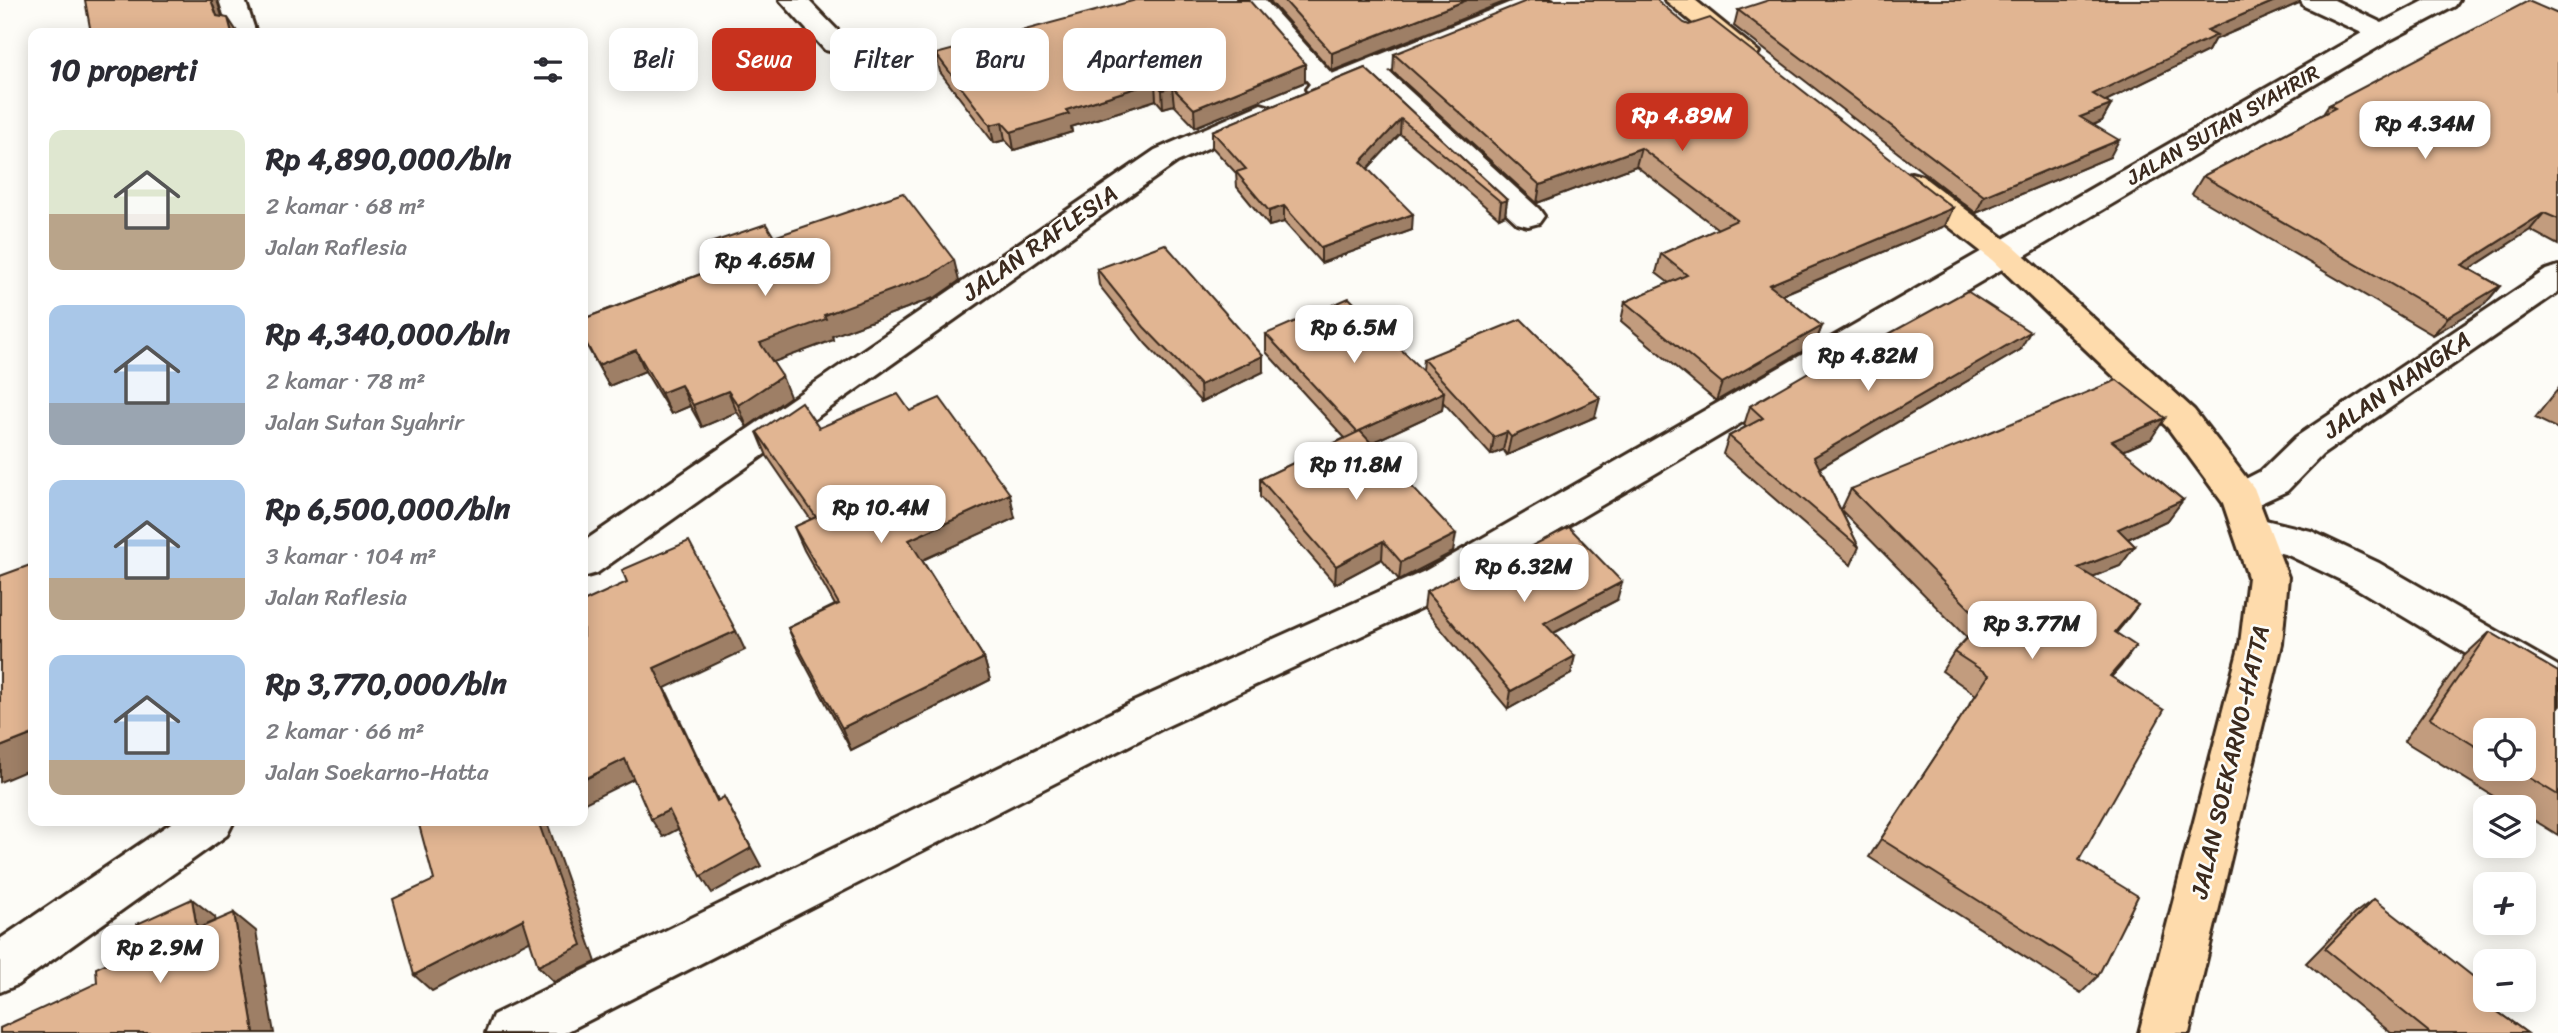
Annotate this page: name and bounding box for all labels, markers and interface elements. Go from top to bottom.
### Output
chip: Beli [609,28,698,91]
chip: Sewa [712,28,816,91]
chip: Filter [830,28,937,91]
chip: Baru [951,28,1049,91]
chip: Apartemen [1063,28,1226,91]
text: 10 properti [49,43,197,97]
icon: filters [529,51,567,89]
street label: JALAN SUTAN SYAHRIR [2118,54,2327,196]
pin: Rp 4.89M [1610,94,1754,153]
text: Rp 4.89M [1632,95,1732,136]
pin: Rp 4.34M [2353,102,2497,161]
text: Rp 4.34M [2375,103,2475,144]
text: Rp 4,890,000/bln [266,132,511,186]
icon: home [105,158,189,242]
street label: JALAN RAFLESIA [952,173,1127,313]
text: 2 kamar · 68 m² [266,186,425,227]
text: Jalan Raflesia [266,227,407,268]
pin: Rp 4.65M [693,238,837,298]
text: Rp 4.65M [715,240,815,281]
pin: Rp 6.5M [1289,306,1419,365]
text: Rp 4,340,000/bln [266,307,510,361]
text: Rp 6.5M [1311,307,1397,348]
street label: JALAN NANGKA [2313,320,2480,451]
icon: home [105,333,189,417]
pin: Rp 4.82M [1796,334,1940,393]
text: Rp 4.82M [1818,335,1918,376]
text: 2 kamar · 78 m² [266,361,425,402]
text: Jalan Sutan Syahrir [266,402,464,443]
pin: Rp 11.8M [1284,442,1428,502]
text: Rp 11.8M [1310,444,1402,485]
text: Rp 6,500,000/bln [266,482,510,536]
pin: Rp 10.4M [809,486,953,545]
text: Rp 10.4M [833,487,929,528]
icon: home [105,508,189,592]
text: 3 kamar · 104 m² [266,536,437,577]
pin: Rp 6.32M [1452,544,1596,604]
text: Rp 6.32M [1476,546,1572,587]
text: Jalan Raflesia [266,577,407,618]
pin: Rp 3.77M [1960,602,2104,661]
text: Rp 3.77M [1984,603,2080,644]
street label: JALAN SOEKARNO-HATTA [2178,621,2282,904]
text: Rp 3,770,000/bln [266,657,507,711]
icon: home [105,683,189,767]
text: 2 kamar · 66 m² [266,711,425,752]
map controls [2473,718,2536,1012]
button: locate [2473,718,2536,781]
text: Jalan Soekarno-Hatta [266,752,488,793]
button: layers [2473,795,2536,858]
button: + [2473,872,2536,935]
pin: Rp 2.9M [95,926,225,985]
text: Rp 2.9M [117,927,203,968]
button: − [2473,949,2536,1012]

